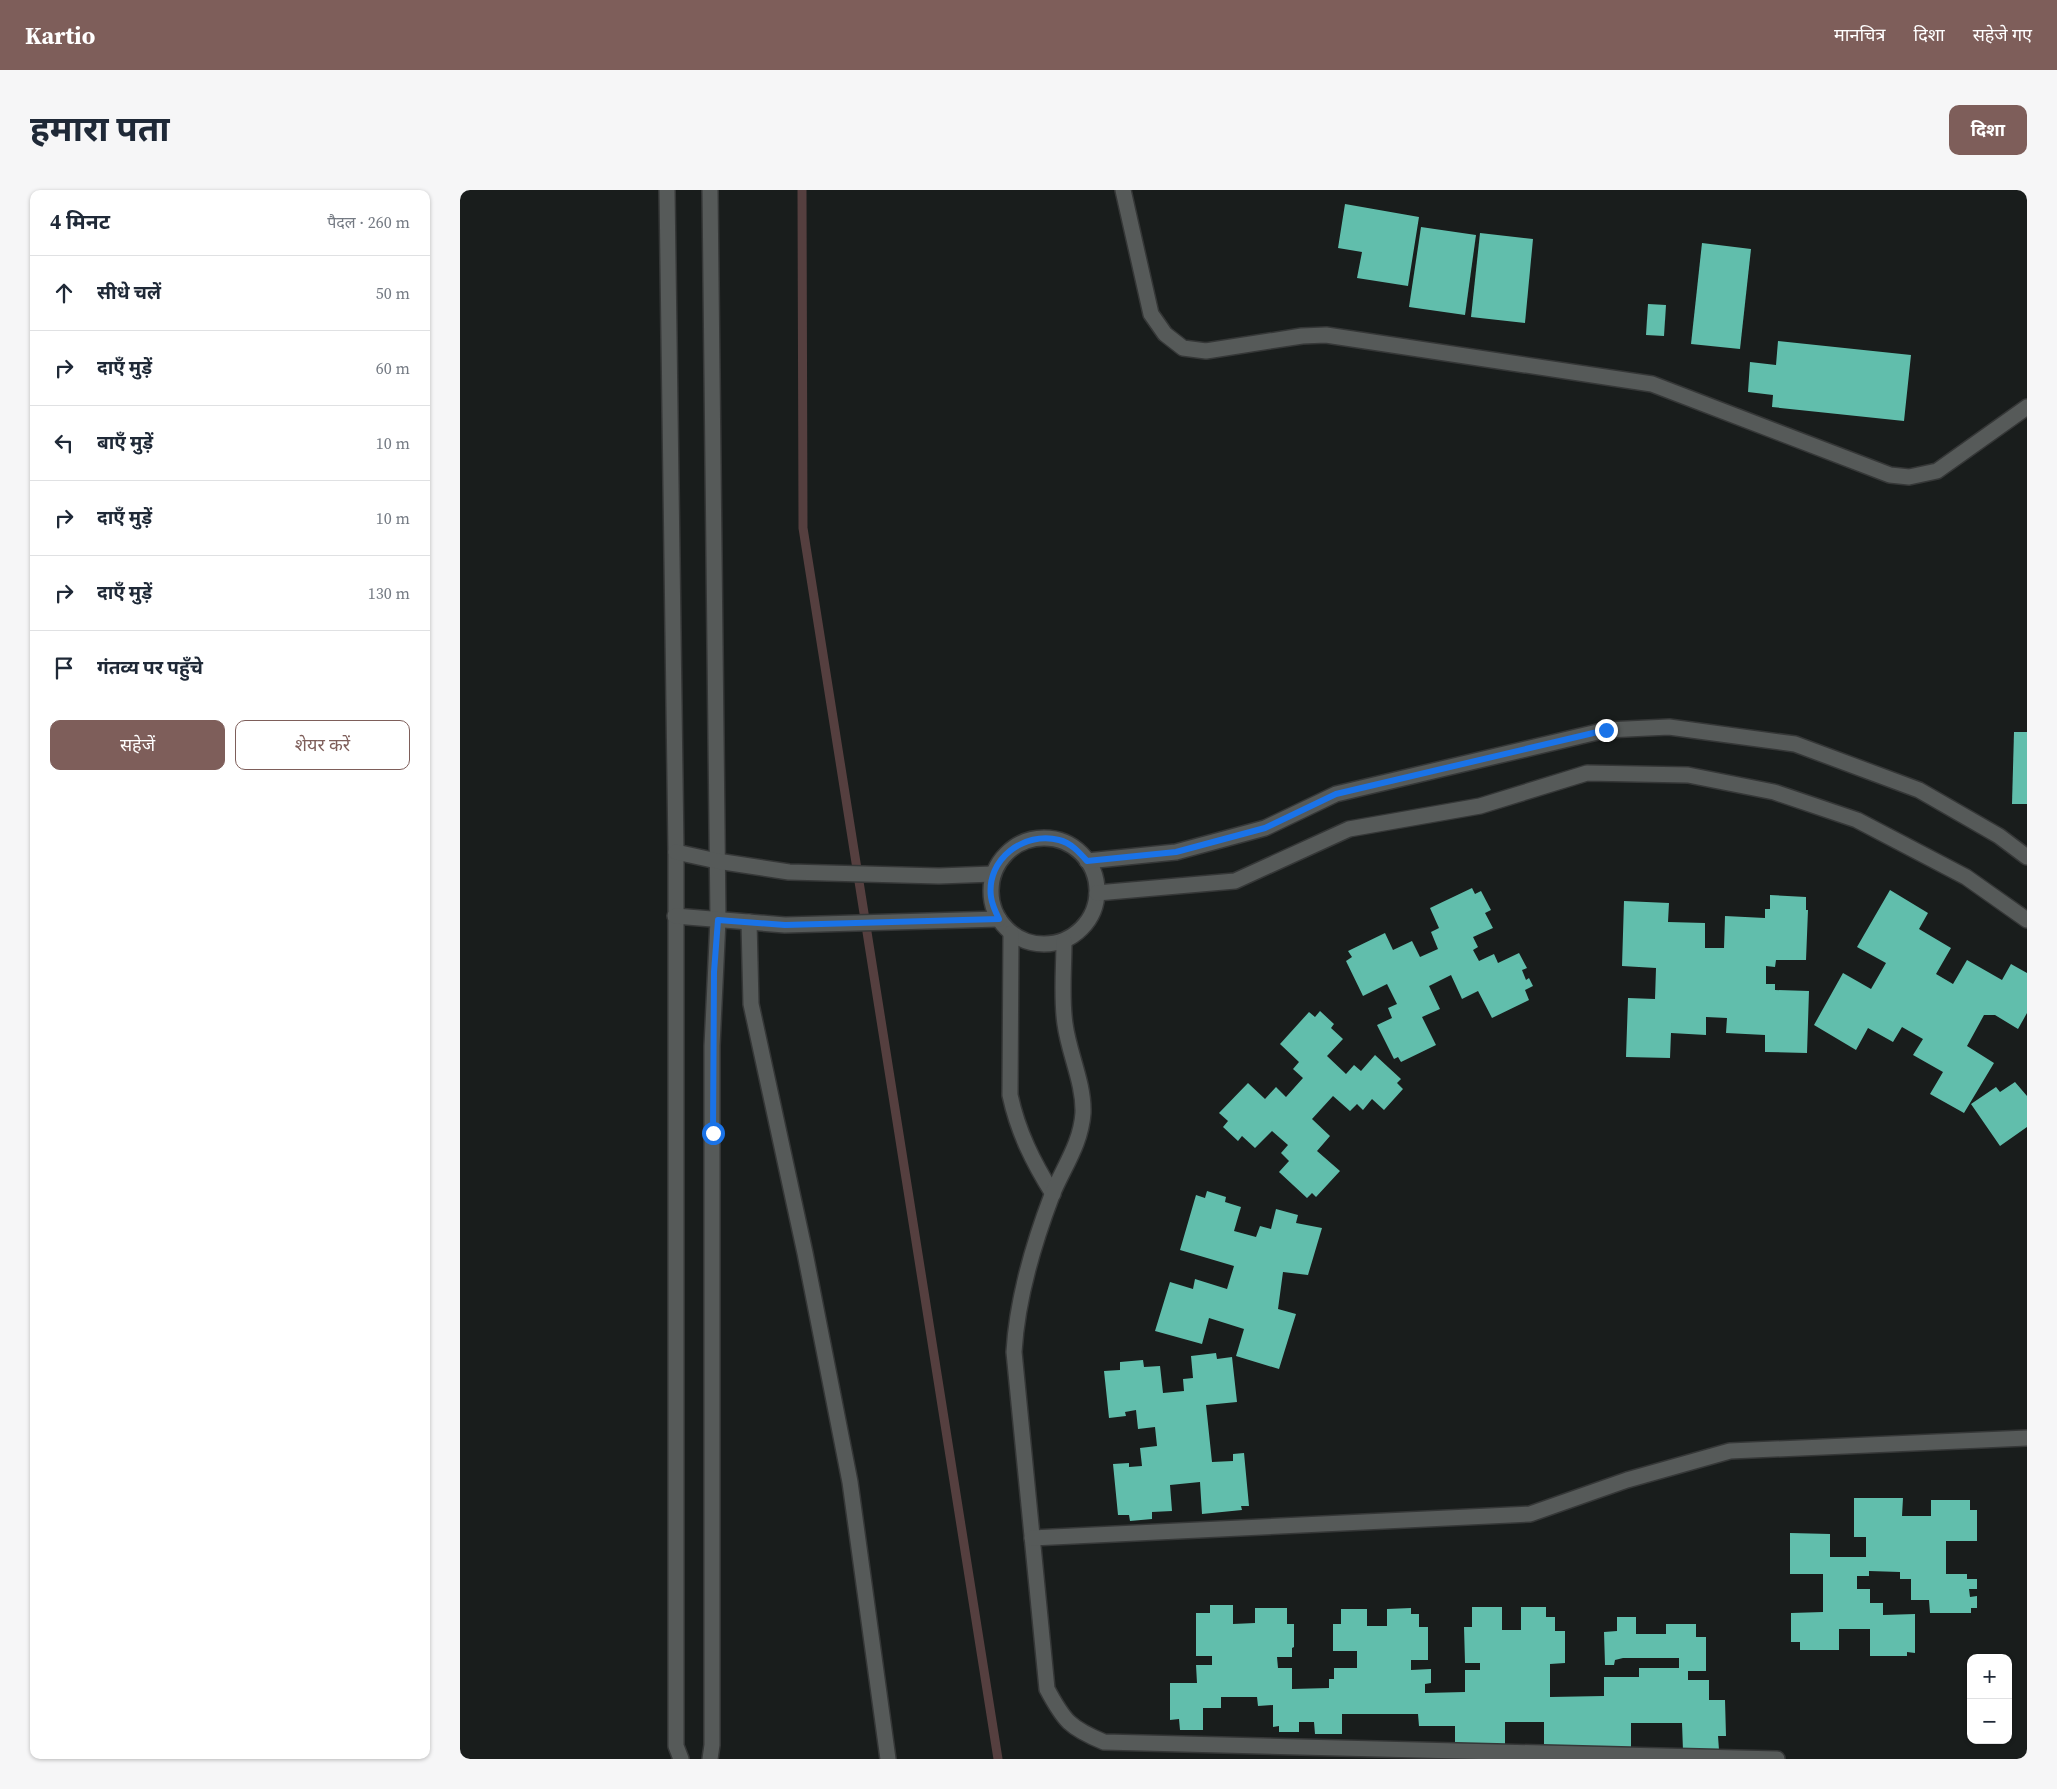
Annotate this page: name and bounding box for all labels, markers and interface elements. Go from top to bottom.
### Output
text: Kartio [25,19,95,52]
text: मानचित्र [1834,22,1886,47]
text: दिशा [1914,22,1945,47]
text: सहेजे गए [1973,22,2032,47]
text: हमारा पता [30,105,170,153]
button: दिशा [1949,105,2027,155]
text: 4 मिनट [50,207,110,236]
text: पैदल · 260 m [327,211,410,233]
icon: ahead [50,279,78,307]
text: सीधे चलें [97,279,161,305]
text: 50 m [376,282,410,304]
icon: right [50,354,78,382]
text: दाएँ मुड़ें [97,354,152,380]
text: 60 m [376,357,410,379]
icon: left [50,429,78,457]
text: बाएँ मुड़ें [97,429,153,455]
text: 10 m [376,432,410,454]
icon: right [50,504,78,532]
text: दाएँ मुड़ें [97,504,152,530]
text: 10 m [376,507,410,529]
icon: right [50,579,78,607]
text: दाएँ मुड़ें [97,579,152,605]
text: 130 m [368,582,410,604]
icon: arrive [50,654,78,682]
text: गंतव्य पर पहुँचे [97,654,203,680]
route end [1595,719,1618,742]
button: सहेजें [50,720,225,770]
button: शेयर करें [235,720,410,770]
route start [702,1122,725,1145]
map controls [1967,1654,2012,1744]
button: + [1967,1654,2012,1699]
button: − [1967,1699,2012,1744]

